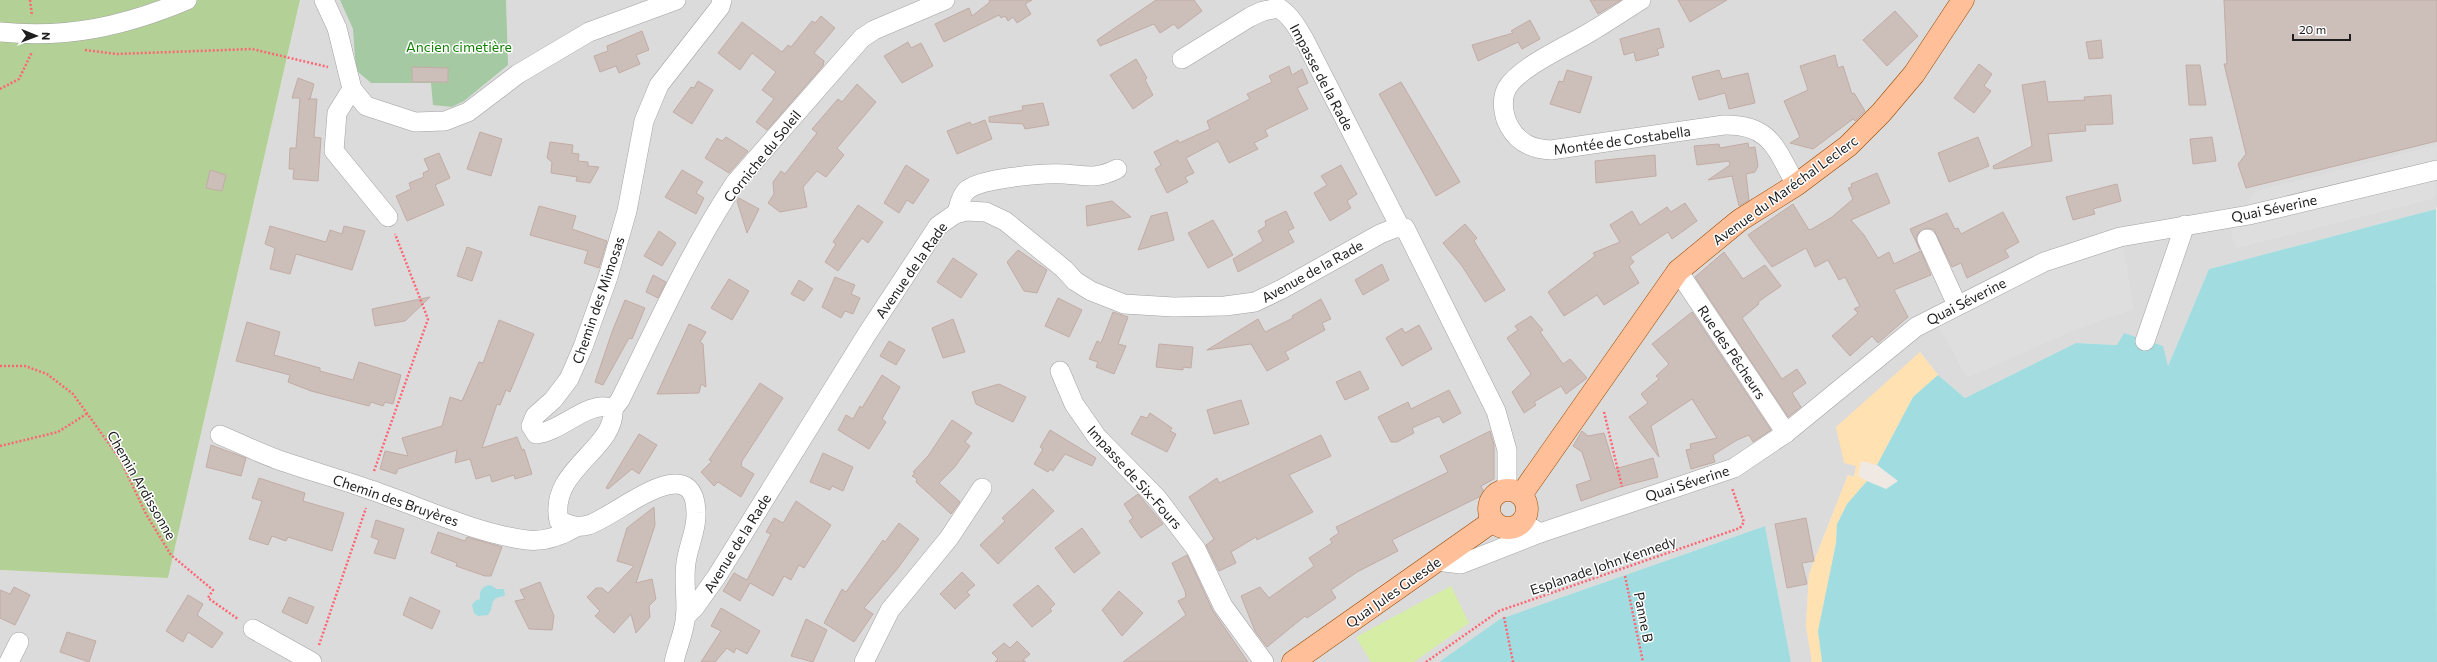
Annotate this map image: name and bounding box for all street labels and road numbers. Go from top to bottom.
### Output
street label: Impasse de la Rade [1287,21,1357,133]
street label: Corniche du Soleil [720,107,804,205]
street label: Montée de Costabella [1552,122,1692,158]
street label: Avenue du Maréchal Leclerc [1709,132,1861,248]
street label: Quai Séverine [2230,191,2318,225]
street label: Avenue de la Rade [872,219,950,321]
street label: Chemin des Mimosas [568,234,628,366]
street label: Avenue de la Rade [1258,236,1366,306]
street label: Quai Séverine [1923,274,2009,328]
street label: Rue des Pêcheurs [1694,302,1770,402]
street label: Impasse de Six-Fours [1084,422,1186,532]
street label: Chemin Ardissonne [104,428,180,542]
street label: Quai Séverine [1643,461,1731,505]
street label: Chemin des Bruyères [331,470,461,530]
street label: Avenue de la Rade [700,490,774,596]
street label: Esplanade John Kennedy [1528,532,1678,598]
street label: Quai Jules Guesde [1342,553,1444,631]
street label: Panne B [1631,590,1657,644]

